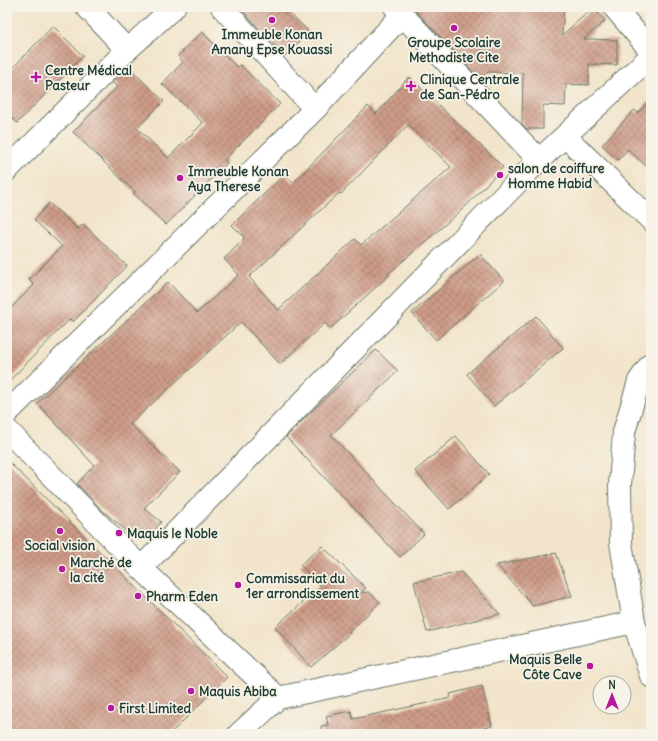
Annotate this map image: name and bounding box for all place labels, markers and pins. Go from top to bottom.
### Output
marker: Immeuble Konan Amany Epse Kouassi [267,15,277,25]
marker: Groupe Scolaire Methodiste Cite [449,23,459,33]
place label: Immeuble Konan Amany Epse Kouassi [211,26,333,58]
place label: Groupe Scolaire Methodiste Cite [407,34,501,66]
place label: Centre Médical Pasteur [45,62,132,94]
marker: Centre Médical Pasteur [30,71,42,83]
place label: Clinique Centrale de San-Pédro [420,71,519,103]
marker: Clinique Centrale de San-Pédro [405,80,417,92]
place label: salon de coiffure Homme Habid [508,160,605,192]
place label: Immeuble Konan Aya Therese [188,163,289,195]
marker: salon de coiffure Homme Habid [495,170,505,180]
marker: Immeuble Konan Aya Therese [175,173,185,183]
place label: Maquis le Noble [127,525,218,542]
marker: Social vision [55,526,65,536]
marker: Maquis le Noble [114,528,124,538]
place label: Social vision [25,537,96,554]
place label: Marché de la cité [70,554,132,586]
marker: Marché de la cité [57,564,67,574]
place label: Commissariat du 1er arrondissement [246,570,360,602]
marker: Commissariat du 1er arrondissement [233,580,243,590]
place label: Pharm Eden [146,588,219,605]
marker: Pharm Eden [133,591,143,601]
place label: Maquis Belle Côte Cave [509,651,582,683]
marker: Maquis Belle Côte Cave [585,661,595,671]
place label: Maquis Abiba [199,683,277,700]
marker: Maquis Abiba [186,686,196,696]
place label: First Limited [119,700,192,717]
marker: First Limited [106,703,116,713]

